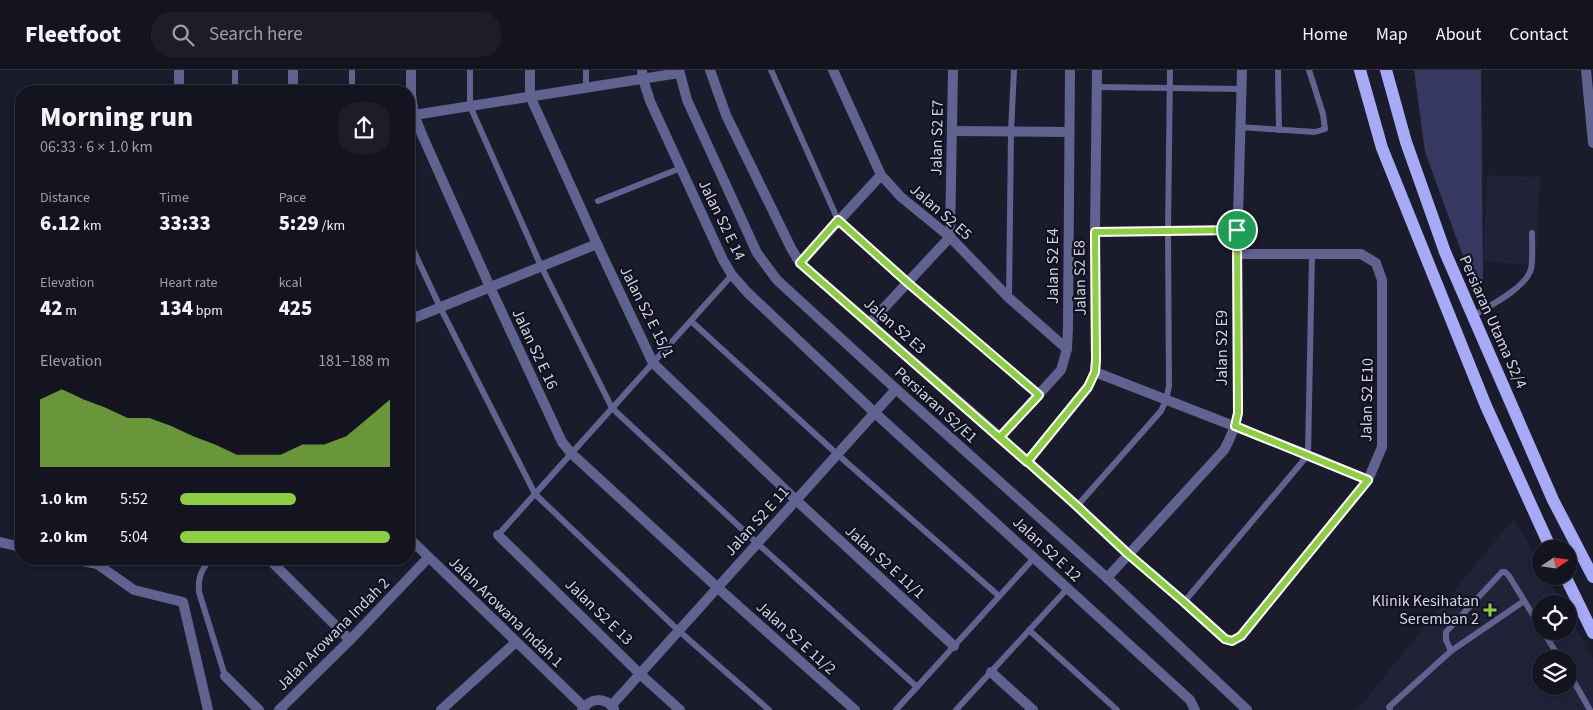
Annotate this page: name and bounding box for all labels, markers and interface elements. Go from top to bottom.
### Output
search box [151,12,501,57]
text: Fleetfoot [25,17,121,52]
icon: search [169,21,197,49]
text: Search here [209,21,303,48]
text: Home [1302,22,1348,47]
text: Map [1376,22,1408,47]
text: About [1436,22,1481,47]
text: Contact [1509,22,1568,47]
text: Morning run [40,97,193,137]
street label: Jalan S2 E7 [925,100,949,176]
button: share [338,102,390,154]
text: 06:33 · 6 × 1.0 km [40,136,153,158]
street label: Jalan S2 E 14 [693,176,751,264]
street label: Jalan S2 E5 [905,179,977,245]
text: Distance [40,188,90,208]
text: Time [159,188,189,208]
text: Pace [279,188,306,208]
text: 6.12 [40,208,80,238]
text: 33:33 [159,208,211,238]
text: 5:29 [279,208,319,238]
pin [1216,209,1258,251]
text: km [80,216,102,236]
text: /km [319,216,345,236]
icon: arrive [1223,216,1251,244]
street label: Jalan S2 E4 [1042,228,1064,304]
street label: Jalan S2 E8 [1068,240,1092,316]
street label: Persiaran Utama S2/4 [1454,252,1532,392]
street label: Jalan S2 E 15/1 [614,262,680,362]
text: Elevation [40,273,95,293]
text: Heart rate [159,273,218,293]
text: kcal [279,273,302,293]
text: 42 [40,293,62,323]
text: 134 [159,293,193,323]
text: 425 [279,293,312,323]
street label: Jalan S2 E3 [859,293,931,359]
text: m [62,301,77,321]
text: bpm [193,301,223,321]
street label: Jalan S2 E 16 [507,305,563,393]
street label: Jalan S2 E9 [1211,310,1233,386]
text: Elevation [40,350,102,372]
text: 181–188 m [318,350,390,372]
street label: Jalan S2 E10 [1355,358,1379,442]
street label: Persiaran S2/E1 [890,362,982,448]
street label: Jalan S2 E 11 [720,481,794,561]
text: 1.0 km [40,488,87,510]
text: 5:52 [120,488,148,510]
street label: Jalan S2 E 12 [1008,511,1086,587]
street label: Jalan S2 E 11/1 [840,520,930,604]
text: 2.0 km [40,526,87,548]
text: 5:04 [120,526,148,548]
north arrow [1532,540,1578,585]
map controls [1532,540,1577,695]
street label: Jalan Arowana Indah 1 [444,551,568,673]
street label: Jalan Arowana Indah 2 [272,573,394,695]
street label: Jalan S2 E 13 [560,574,638,650]
place label: Klinik Kesihatan Seremban 2 [1372,590,1479,630]
button: locate [1532,595,1577,640]
street label: Jalan S2 E 11/2 [751,596,841,680]
marker: Klinik Kesihatan Seremban 2 [1483,603,1497,617]
button: layers [1532,650,1577,695]

